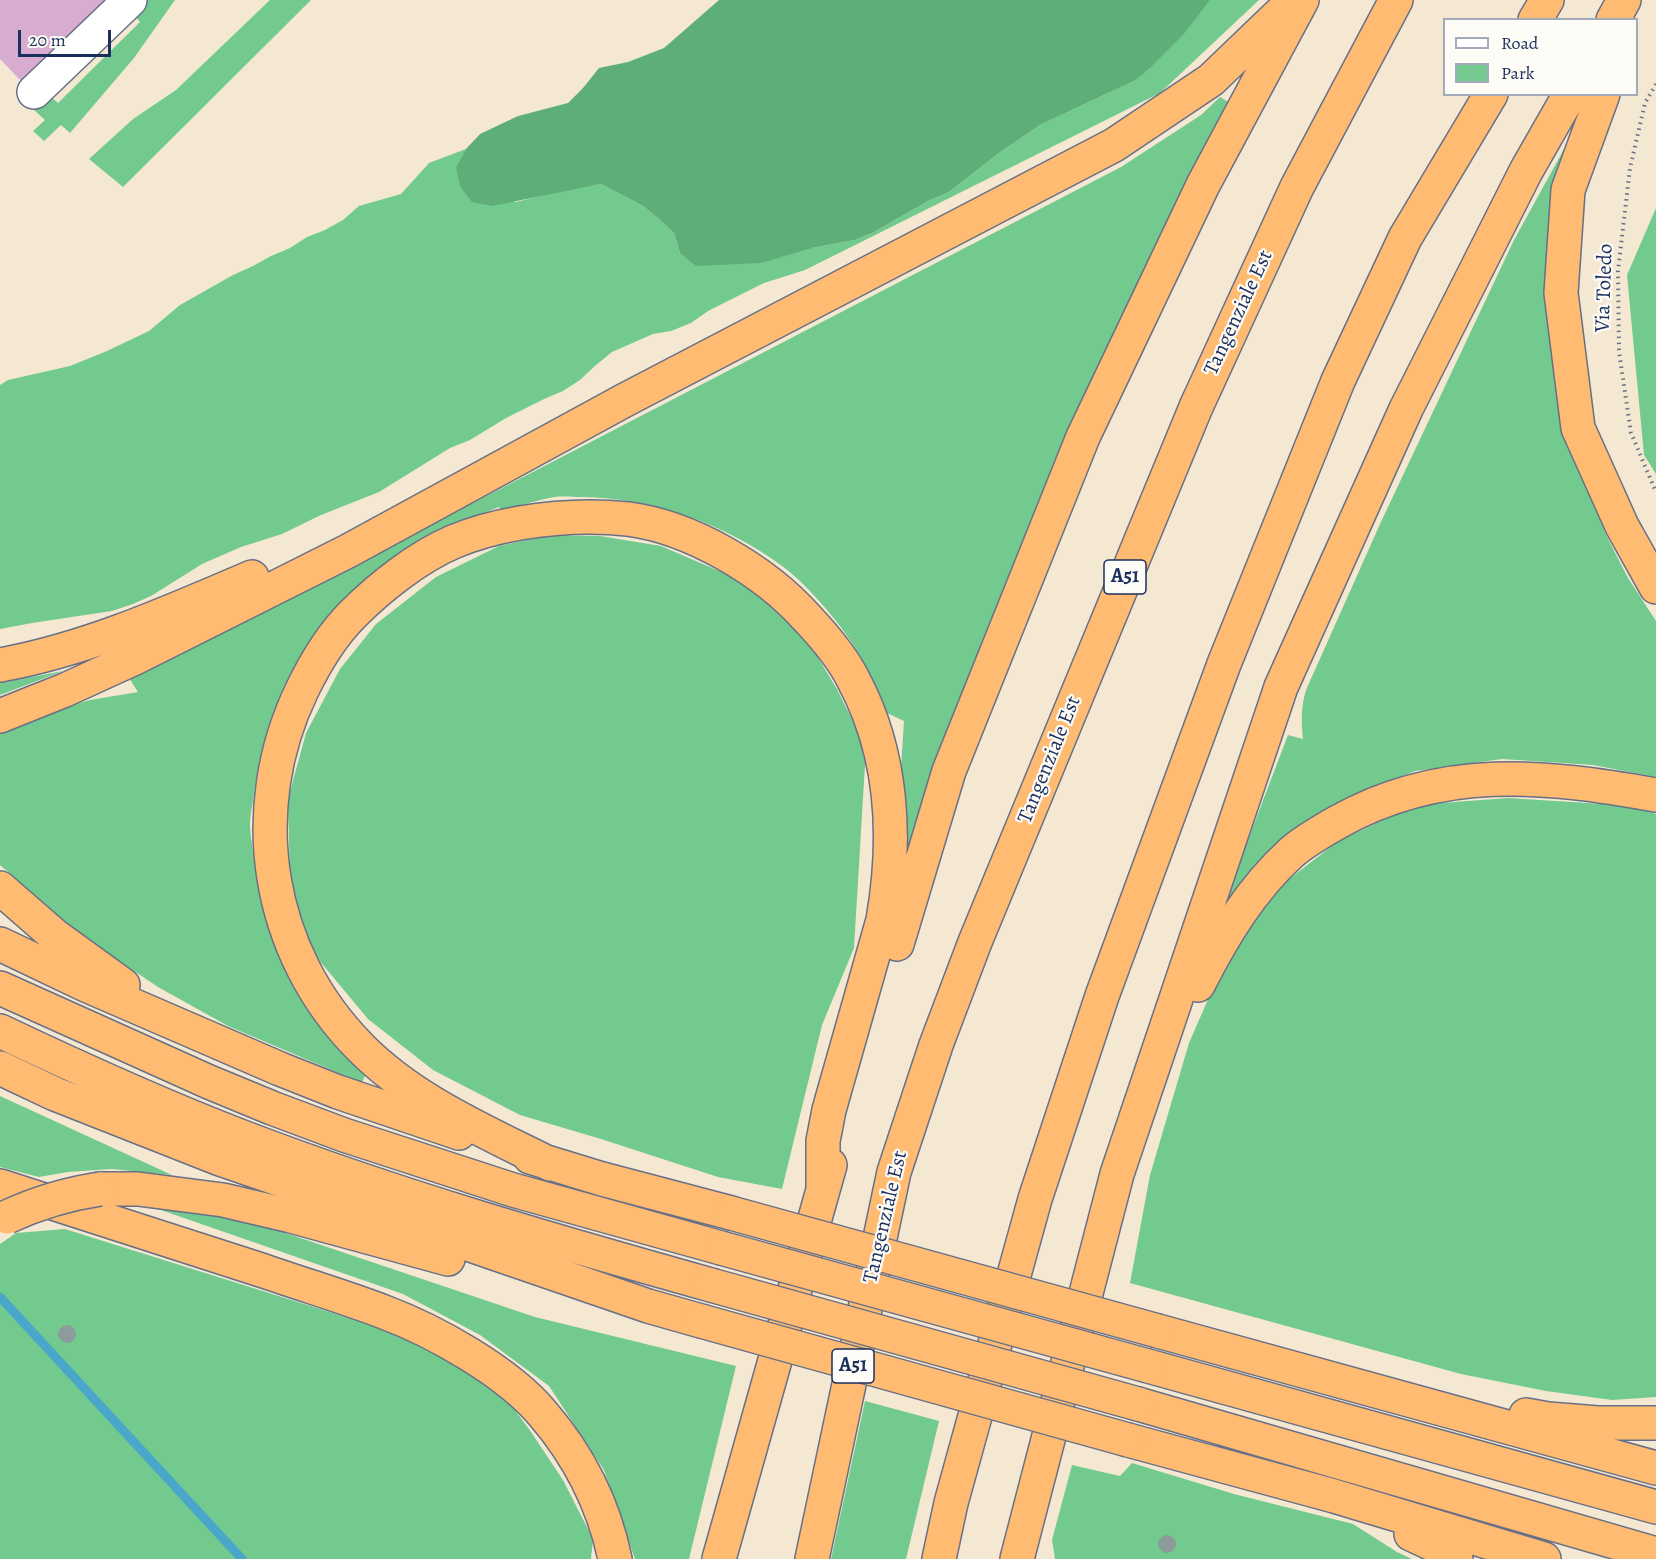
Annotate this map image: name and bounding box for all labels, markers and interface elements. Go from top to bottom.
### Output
scale bar [21,18,114,56]
legend [1443,18,1638,96]
text: 20 m [29,28,66,52]
text: Road [1501,31,1538,55]
text: Park [1501,61,1535,85]
street label: Via Toledo [1591,243,1619,333]
street label: Tangenziale Est [1199,247,1279,379]
road number: A51 [1104,560,1146,594]
street label: Tangenziale Est [1013,693,1087,827]
street label: Tangenziale Est [859,1148,913,1286]
road number: A51 [832,1349,874,1383]

